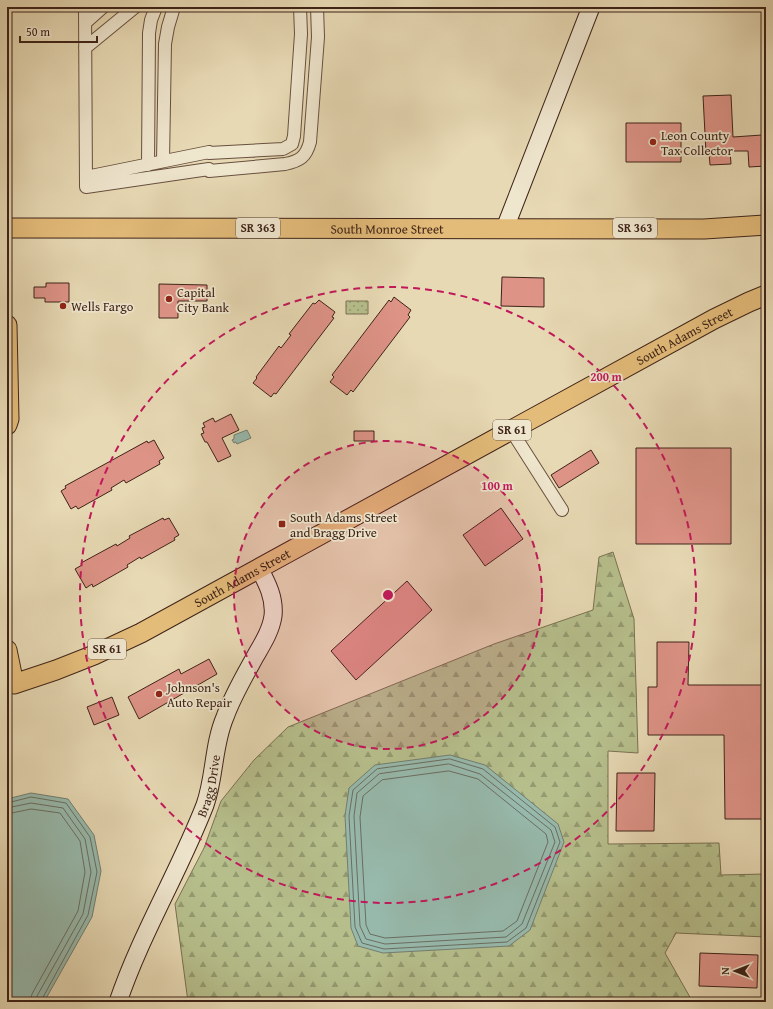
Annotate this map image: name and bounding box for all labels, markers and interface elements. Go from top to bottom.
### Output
scale bar [20,18,97,44]
text: 50 m [26,23,50,40]
place label: Leon County Tax Collector [661,126,733,160]
marker: Leon County Tax Collector [648,137,658,147]
road number: SR 363 [236,218,280,238]
road number: SR 363 [613,218,657,238]
street label: South Monroe Street [330,219,444,239]
place label: Capital City Bank [177,283,229,317]
marker: Capital City Bank [164,294,174,304]
place label: Wells Fargo [71,297,134,316]
marker: Wells Fargo [58,301,68,311]
street label: South Adams Street [633,302,736,370]
text: 200 m [590,368,623,385]
road number: SR 61 [493,420,531,440]
text: 100 m [481,477,514,494]
place label: South Adams Street and Bragg Drive [290,508,398,542]
marker: South Adams Street and Bragg Drive [277,519,287,529]
street label: South Adams Street [191,544,294,612]
centre of rings [381,588,395,602]
road number: SR 61 [88,639,126,659]
place label: Johnson's Auto Repair [165,678,232,712]
marker: Johnson's Auto Repair [154,689,164,699]
street label: Bragg Drive [192,753,225,820]
north arrow [715,951,755,991]
text: N [717,967,733,975]

